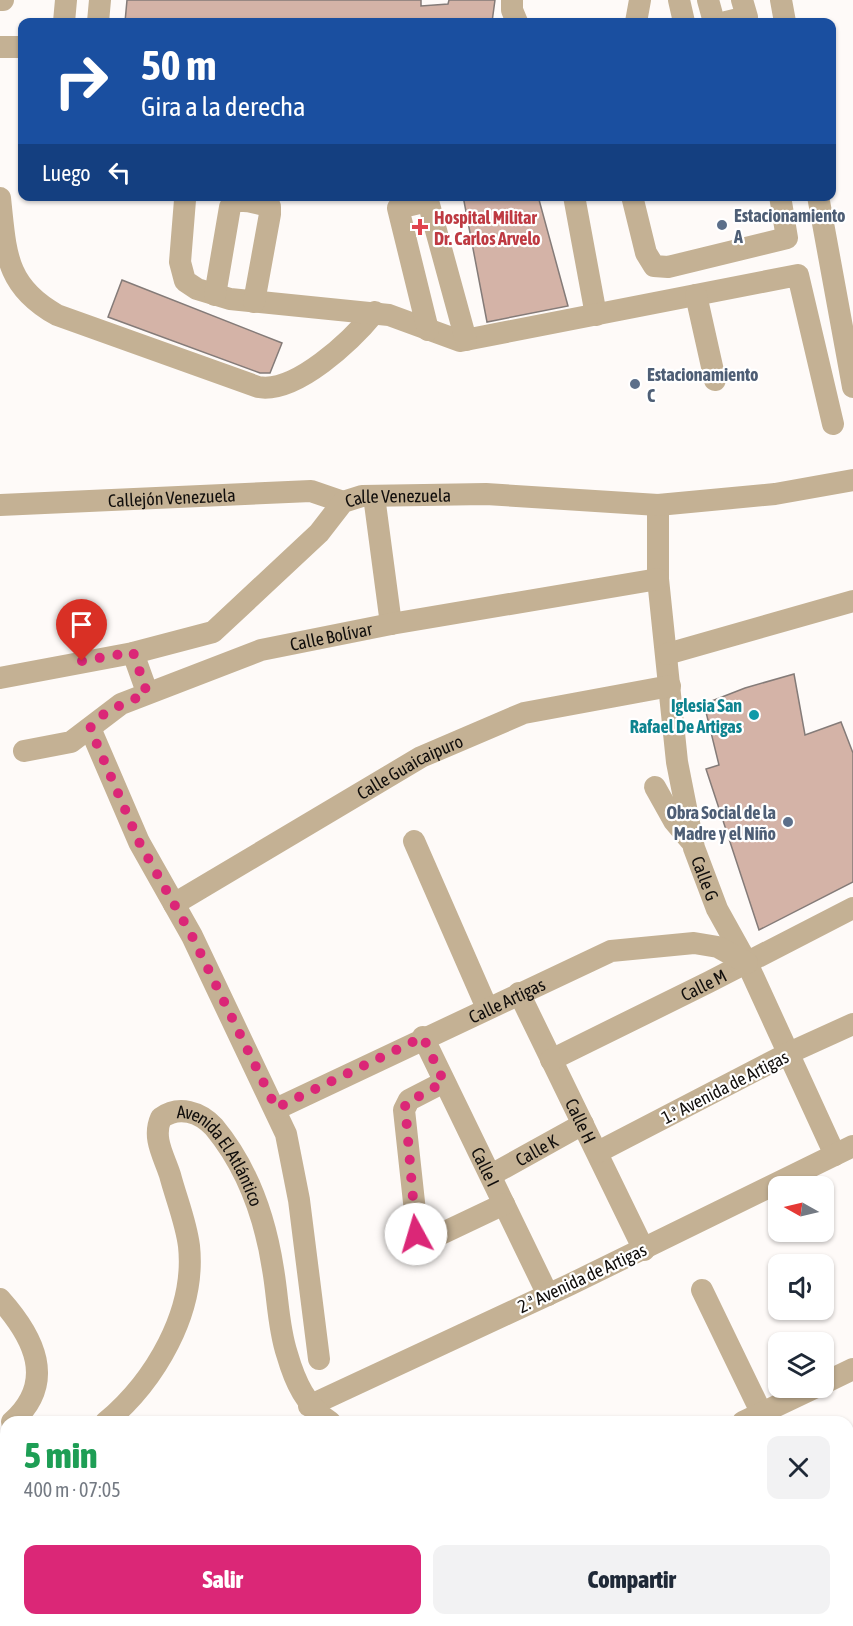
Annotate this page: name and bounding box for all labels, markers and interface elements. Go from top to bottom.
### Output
text: 50 m [141,41,216,89]
icon: right [42,42,120,120]
text: Gira a la derecha [141,91,306,122]
icon: left [103,156,136,189]
text: Luego [42,160,91,186]
place label: Estacionamiento A [733,205,845,247]
place label: Hospital Militar Dr. Carlos Arvelo [434,207,541,249]
marker: Hospital Militar Dr. Carlos Arvelo [411,218,429,236]
marker: Estacionamiento A [715,218,729,232]
place label: Estacionamiento C [647,364,758,406]
marker: Estacionamiento C [628,377,642,391]
street label: Callejón Venezuela [108,484,236,511]
street label: Calle Venezuela [342,484,451,511]
pin [56,599,107,661]
icon: arrive [65,608,98,641]
street label: Calle Bolívar [288,617,375,654]
place label: Iglesia San Rafael De Artigas [630,695,743,737]
marker: Iglesia San Rafael De Artigas [747,708,761,722]
street label: Calle Guaicaipuro [353,730,466,803]
place label: Obra Social de la Madre y el Niño [666,802,776,844]
marker: Obra Social de la Madre y el Niño [781,815,795,829]
street label: Calle G [687,853,723,904]
street label: Calle M [677,964,730,1005]
street label: Calle Artigas [465,973,548,1027]
street label: 1.ª Avenida de Artigas [658,1046,792,1128]
street label: Calle H [561,1095,601,1146]
street label: Avenida El Atlántico [177,1101,267,1209]
street label: Calle K [512,1130,562,1170]
street label: Calle I [467,1144,504,1190]
north arrow [768,1176,834,1242]
map controls [768,1176,834,1398]
position arrow [384,1202,448,1266]
street label: 2.ª Avenida de Artigas [514,1239,650,1317]
button: sound [768,1254,834,1320]
button: layers [768,1332,834,1398]
text: 5 min [24,1434,98,1476]
button: close [767,1436,830,1499]
text: 400 m · 07:05 [24,1478,121,1501]
button: Salir [24,1545,421,1614]
button: Compartir [433,1545,830,1614]

